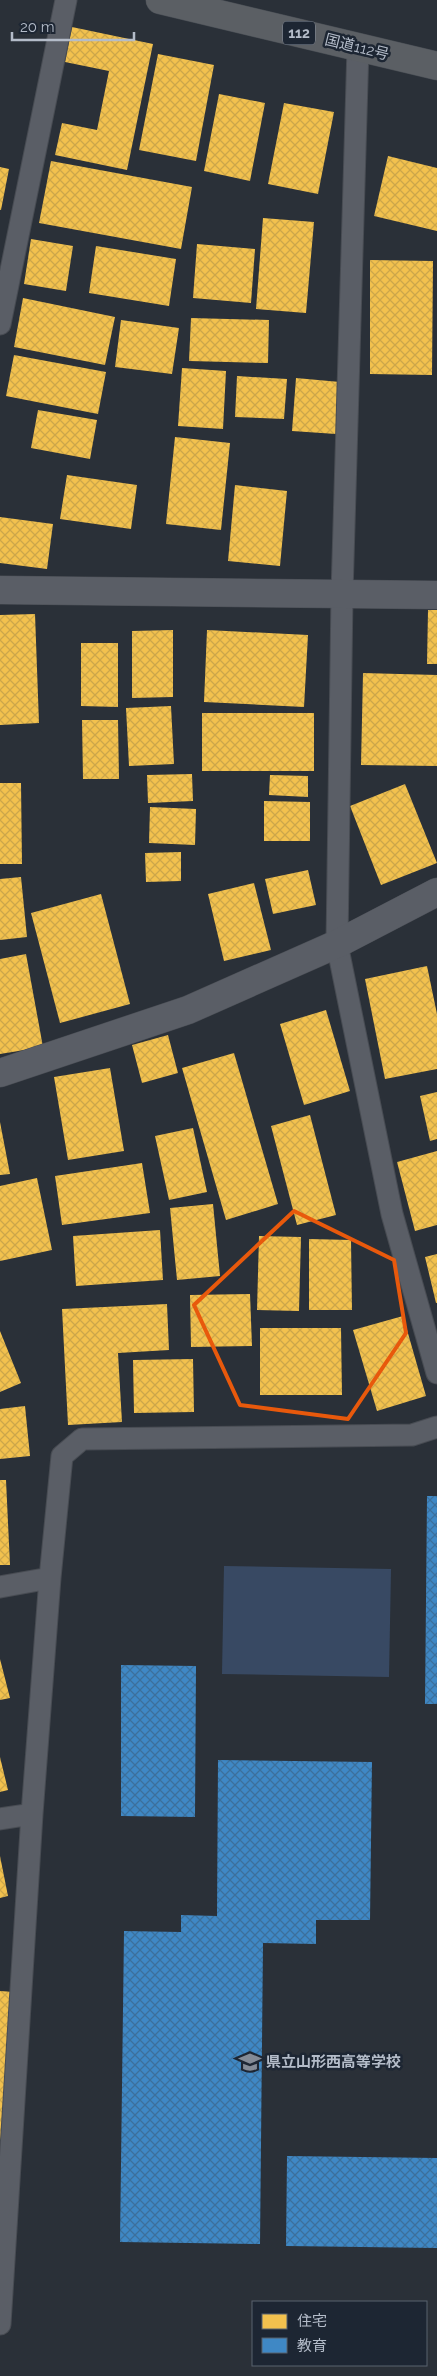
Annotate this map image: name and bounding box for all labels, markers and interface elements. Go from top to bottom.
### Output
scale bar [12,10,135,42]
text: 20 m [20,18,55,36]
road number: 112 [283,22,315,44]
street label: 国道112号 [323,30,391,64]
school or university icon: 県立山形西高等学校 [237,2049,263,2075]
place label: 県立山形西高等学校 [266,2053,401,2071]
legend [252,2301,427,2366]
text: 住宅 [297,2312,327,2330]
text: 教育 [297,2337,327,2355]

